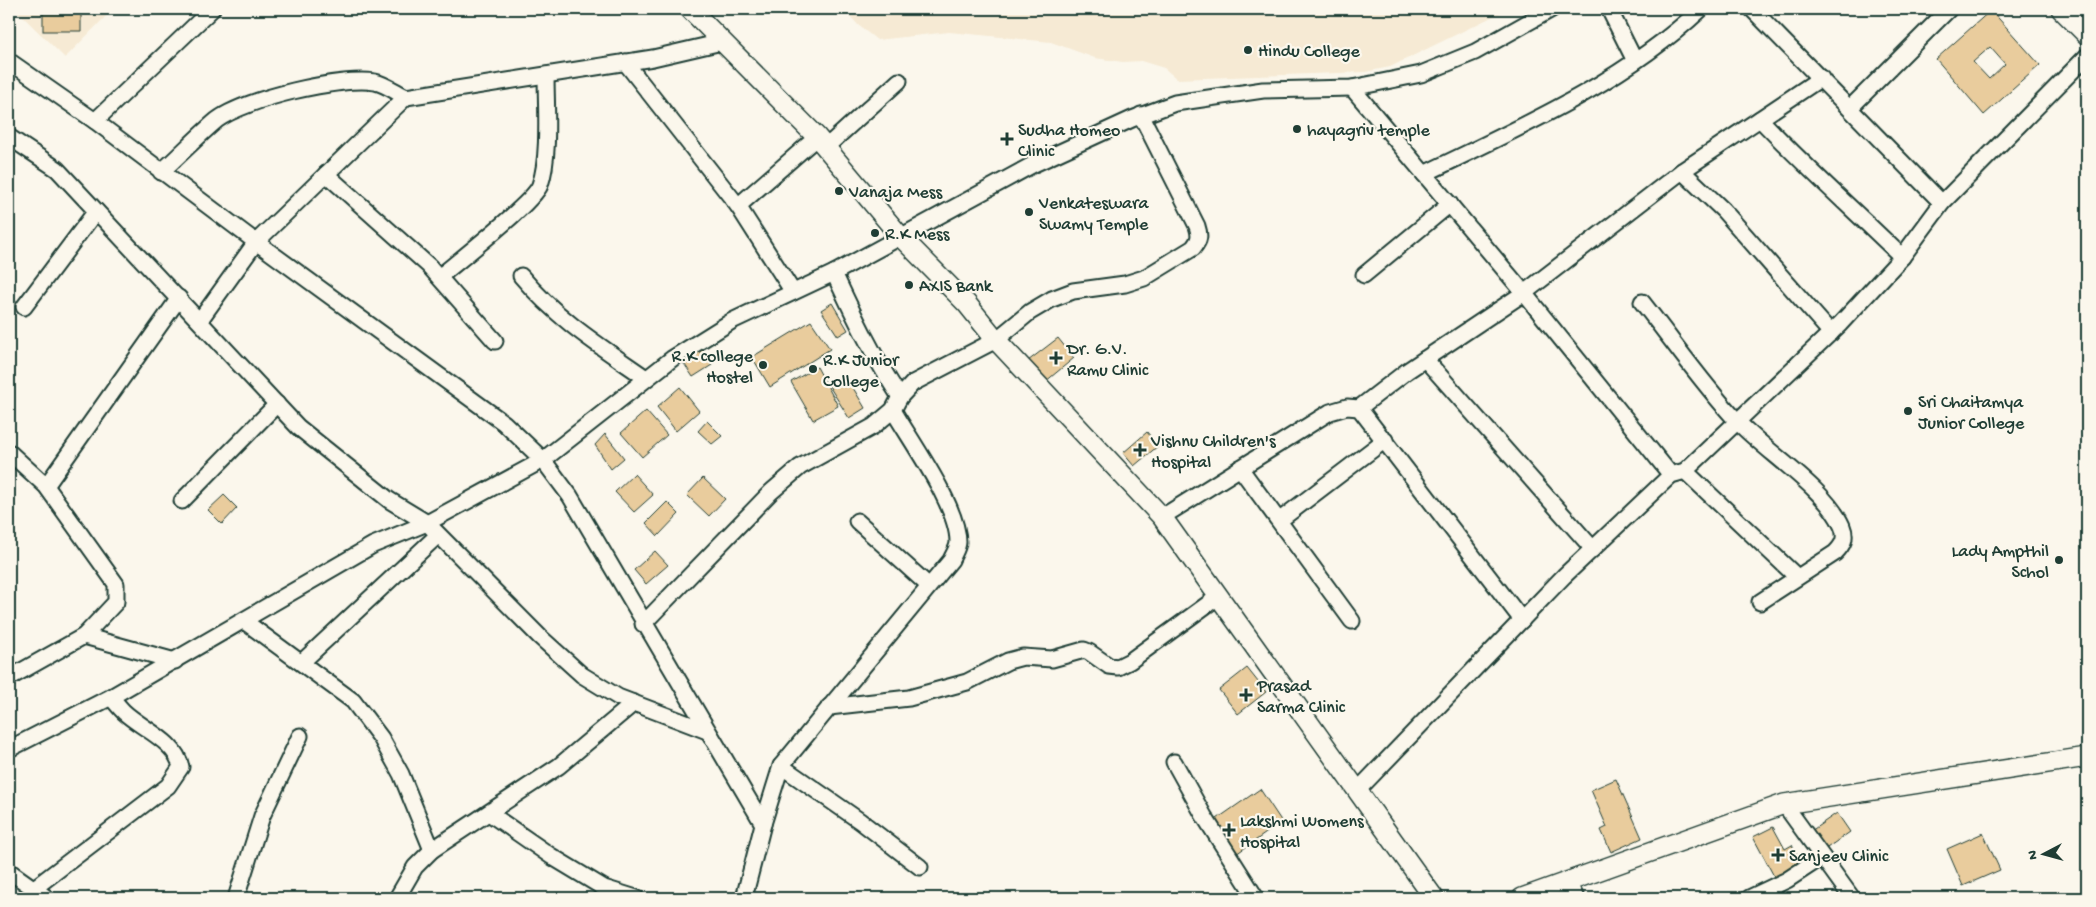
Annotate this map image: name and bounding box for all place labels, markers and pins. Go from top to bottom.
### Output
place label: Hindu College [1258,42,1361,63]
marker: Hindu College [1242,44,1254,56]
place label: Sudha Homeo Clinic [1018,121,1120,163]
place label: hayagriv temple [1307,121,1430,142]
marker: hayagriv temple [1291,123,1303,135]
marker: Sudha Homeo Clinic [1000,132,1014,146]
place label: Vanaja Mess [848,183,943,204]
marker: Vanaja Mess [833,185,845,197]
place label: Venkateswara Swamy Temple [1038,194,1149,236]
marker: Venkateswara Swamy Temple [1023,206,1035,218]
place label: R.K Mess [885,225,951,246]
marker: R.K Mess [869,227,881,239]
place label: AXIS Bank [919,277,994,298]
marker: AXIS Bank [903,279,915,291]
place label: Dr. G.V. Ramu Clinic [1066,340,1149,382]
place label: R.K college Hostel [672,347,754,389]
place label: R.K Junior College [823,351,900,393]
marker: Dr. G.V. Ramu Clinic [1049,351,1063,365]
marker: R.K college Hostel [757,359,769,371]
marker: R.K Junior College [807,363,819,375]
place label: Sri Chaitamya Junior College [1918,393,2025,435]
marker: Sri Chaitamya Junior College [1902,405,1914,417]
place label: Vishnu Children's Hospital [1150,432,1277,474]
marker: Vishnu Children's Hospital [1133,443,1147,457]
place label: Lady Ampthil Schol [1952,542,2049,584]
marker: Lady Ampthil Schol [2053,554,2065,566]
place label: Prasad Sarma Clinic [1256,677,1346,719]
marker: Prasad Sarma Clinic [1239,688,1253,702]
place label: Lakshmi Womens Hospital [1240,812,1365,854]
marker: Lakshmi Womens Hospital [1222,823,1236,837]
place label: Sanjeev Clinic [1789,847,1889,868]
marker: Sanjeev Clinic [1771,848,1785,862]

